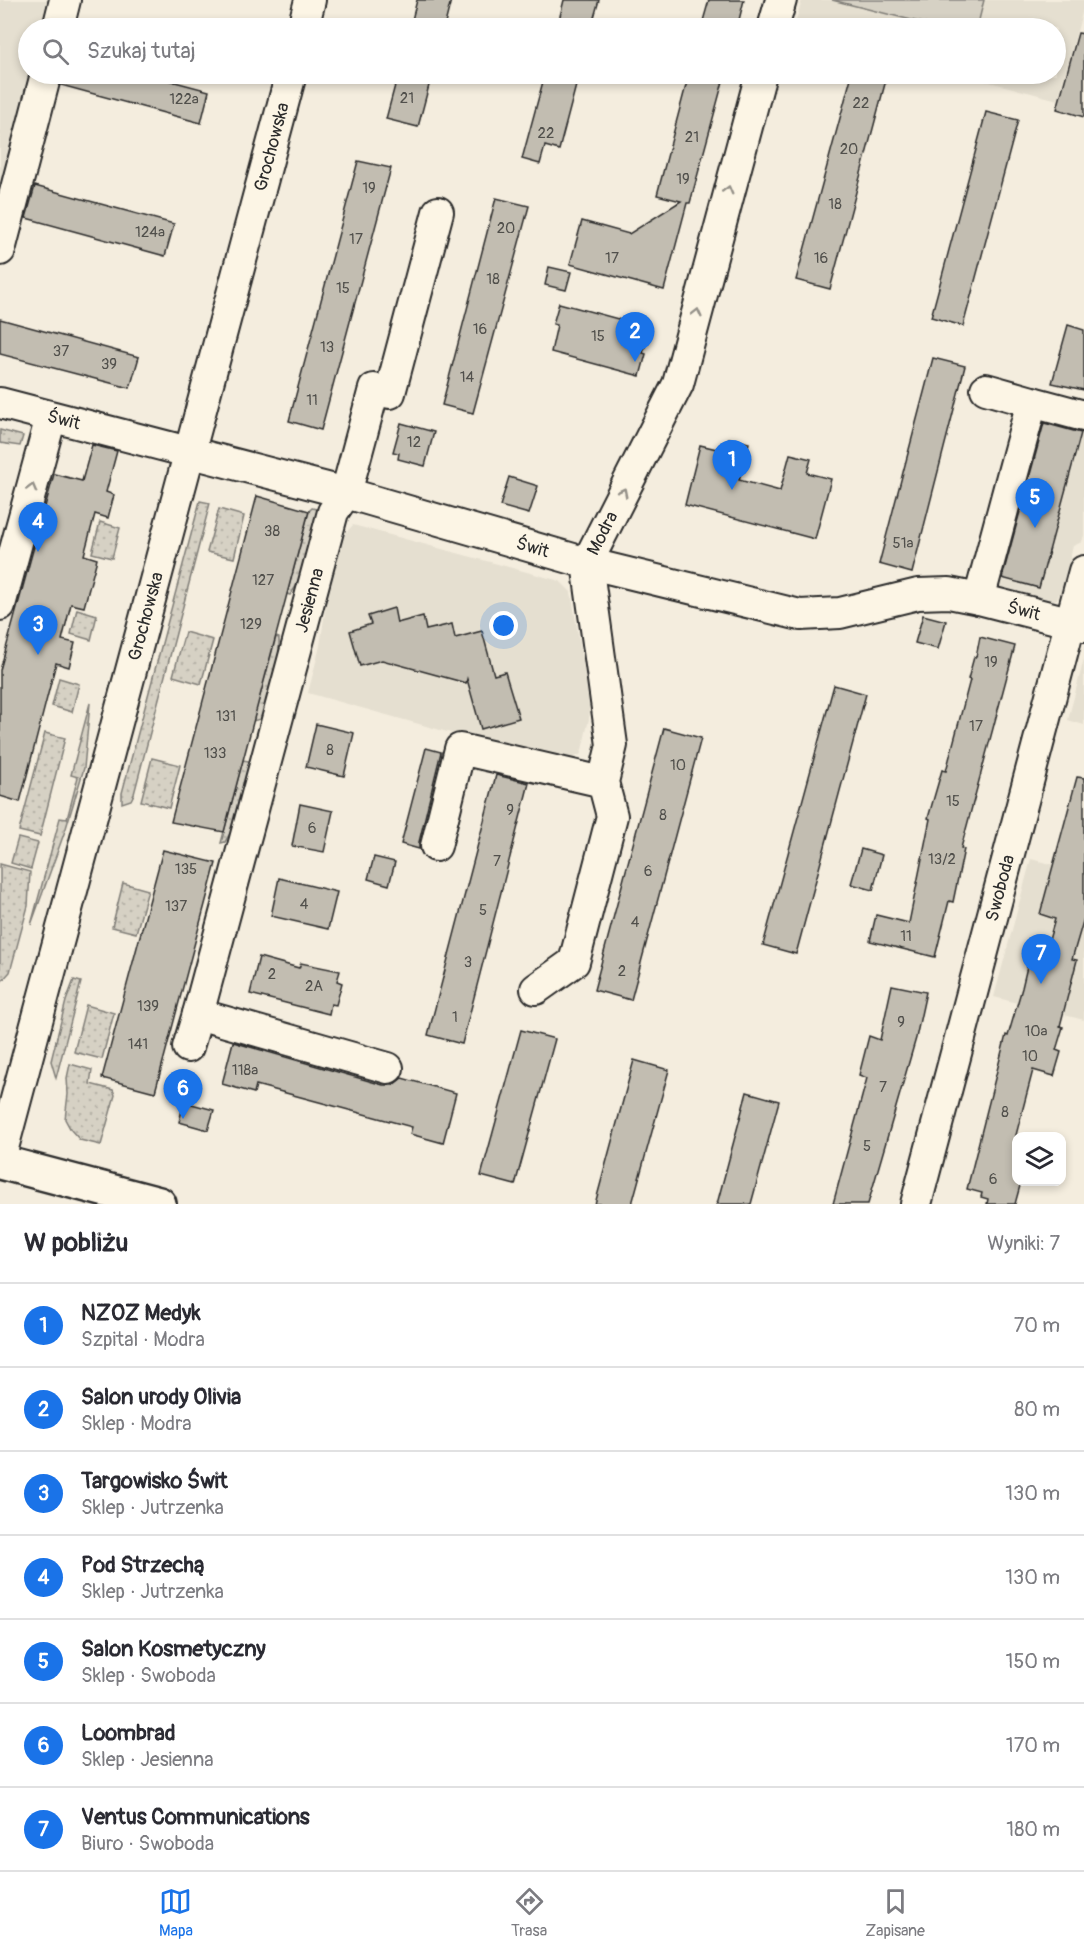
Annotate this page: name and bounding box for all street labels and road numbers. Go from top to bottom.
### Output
street label: Grochowska [249,100,294,194]
street label: Świt [45,404,84,435]
street label: Modra [581,507,623,559]
street label: Świt [514,532,553,563]
street label: Jesienna [290,565,329,635]
street label: Grochowska [123,569,168,663]
street label: Świt [1005,595,1044,626]
street label: Swoboda [980,852,1020,924]

